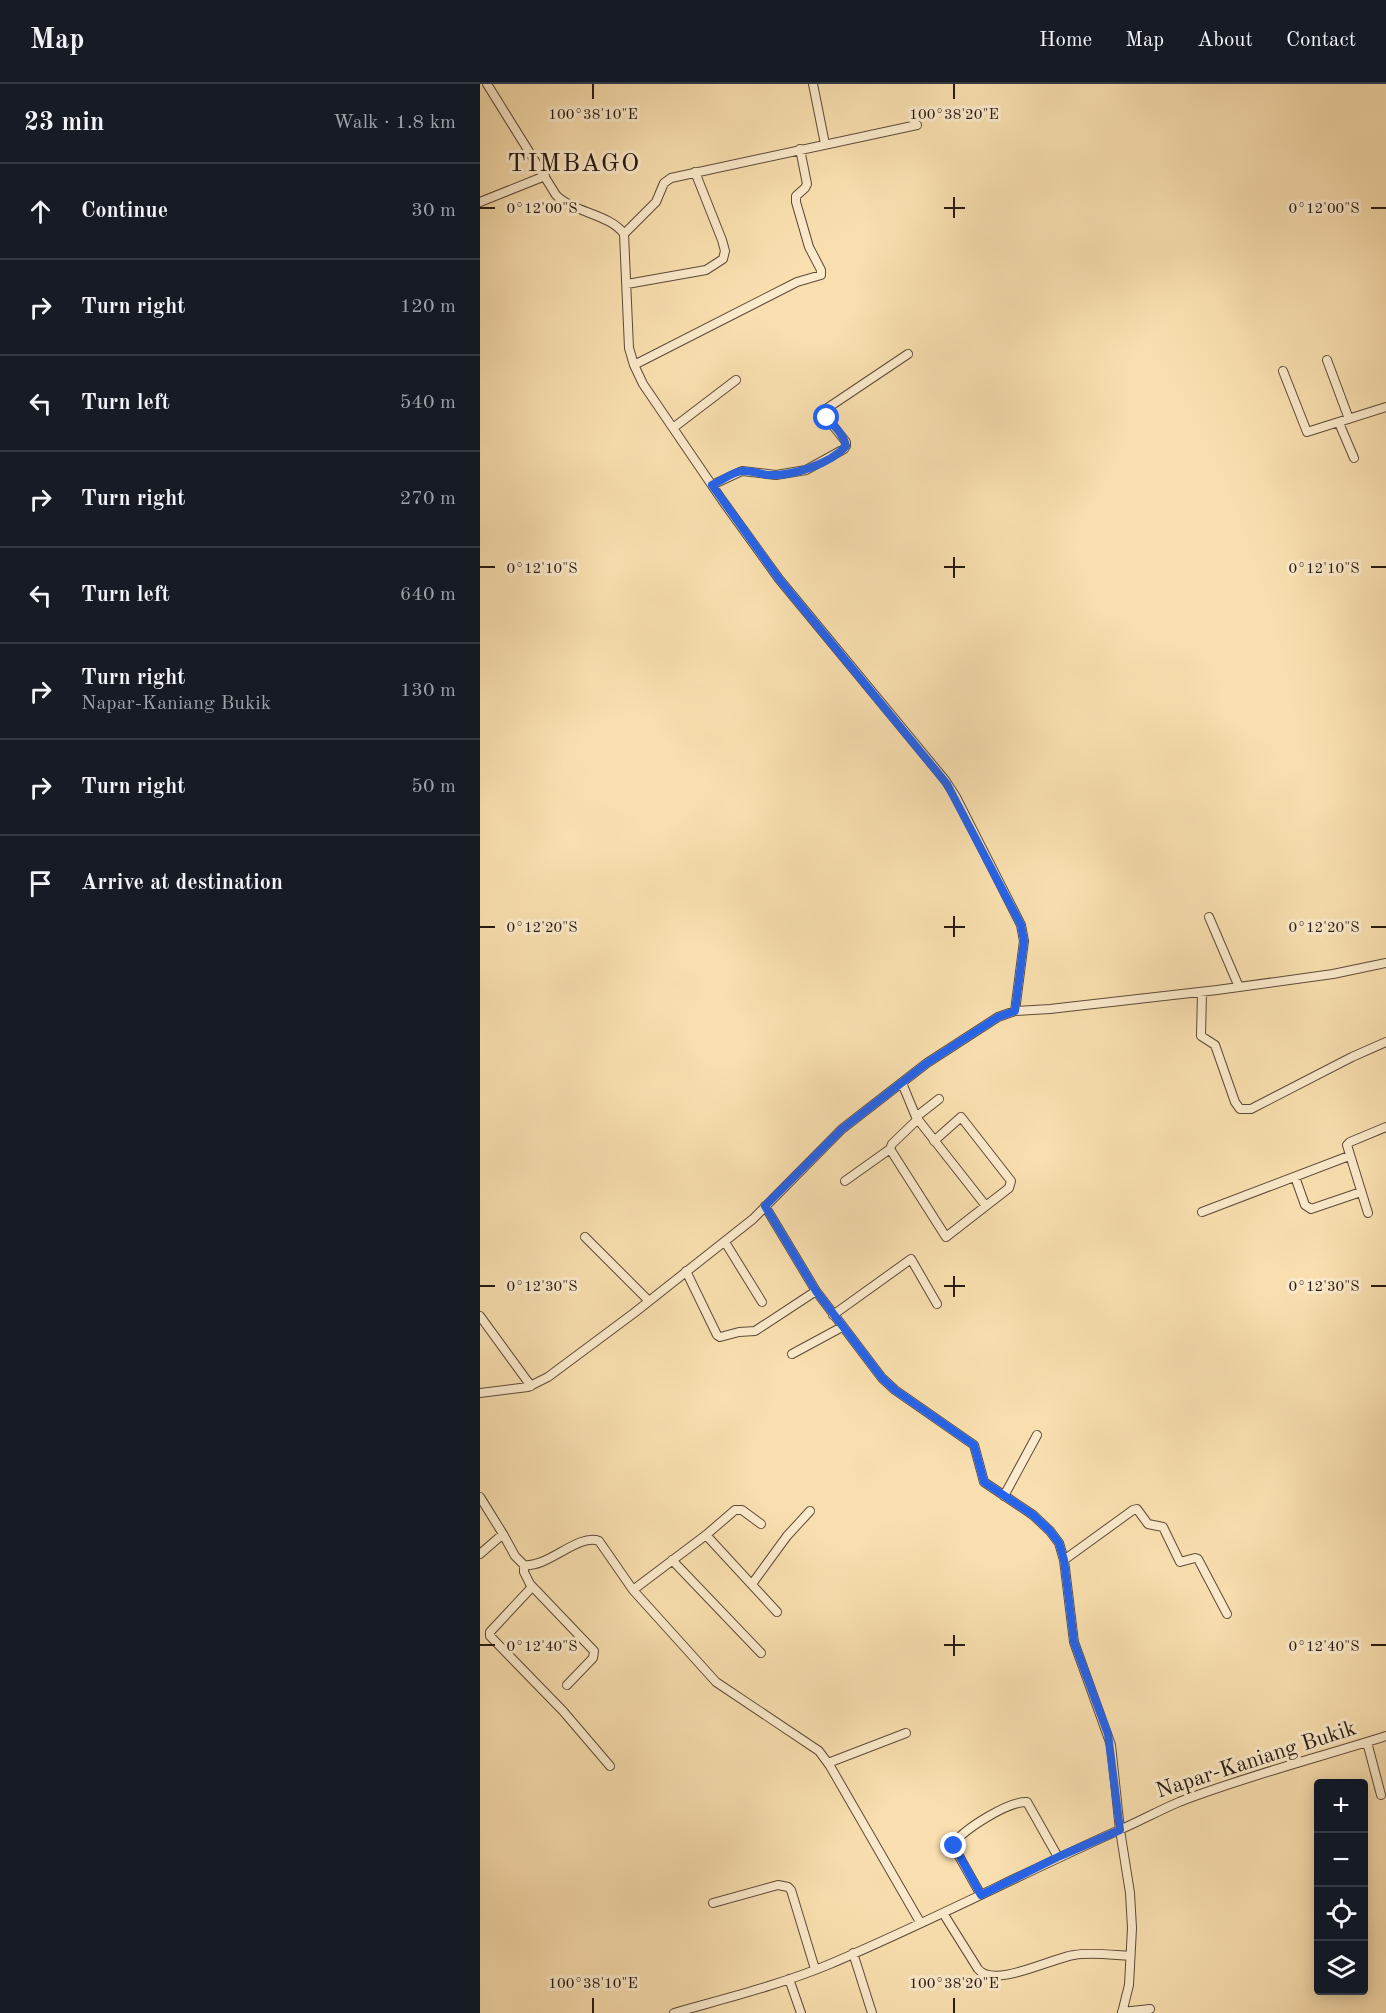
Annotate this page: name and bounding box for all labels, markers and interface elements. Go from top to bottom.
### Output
text: Map [30,27,84,55]
text: Home [1039,30,1092,51]
text: Map [1125,30,1164,51]
text: About [1197,30,1253,51]
text: Contact [1286,30,1356,51]
text: 100°38'10"E [548,108,638,123]
text: 100°38'20"E [909,108,999,123]
text: 23 min [24,110,104,136]
text: Walk · 1.8 km [333,113,456,133]
district label: TIMBAGO [507,151,641,177]
icon: ahead [24,195,57,228]
text: Continue [81,200,168,222]
text: 30 m [411,201,456,221]
text: 0°12'00"S [506,202,578,217]
text: 0°12'00"S [1288,202,1360,217]
icon: right [24,291,57,324]
text: Turn right [81,296,185,318]
text: 120 m [400,297,456,317]
icon: left [24,387,57,420]
text: Turn left [81,392,170,414]
text: 540 m [400,393,456,413]
route start [813,404,839,430]
icon: right [24,483,57,516]
text: Turn right [81,488,185,510]
text: 270 m [400,489,456,509]
text: 0°12'10"S [506,562,578,577]
text: 0°12'10"S [1288,562,1360,577]
icon: left [24,579,57,612]
text: Turn left [81,584,170,606]
text: 640 m [400,585,456,605]
text: Turn right [81,667,185,689]
icon: right [24,675,57,708]
text: 130 m [400,681,456,701]
text: Napar-Kaniang Bukik [81,694,271,714]
icon: right [24,771,57,804]
text: Turn right [81,776,185,798]
text: 50 m [411,777,456,797]
icon: arrive [24,867,57,900]
text: Arrive at destination [81,872,283,894]
text: 0°12'20"S [506,921,578,936]
text: 0°12'20"S [1288,921,1360,936]
text: 0°12'30"S [506,1280,578,1295]
text: 0°12'30"S [1288,1280,1360,1295]
text: 0°12'40"S [506,1640,578,1655]
text: 0°12'40"S [1288,1640,1360,1655]
street label: Napar-Kaniang Bukik [1153,1717,1359,1803]
map controls [1314,1779,1368,1995]
button: + [1314,1779,1368,1833]
route end [940,1832,966,1858]
button: − [1314,1833,1368,1887]
button: locate [1314,1887,1368,1941]
button: layers [1314,1941,1368,1995]
text: 100°38'10"E [548,1977,638,1992]
text: 100°38'20"E [909,1977,999,1992]

